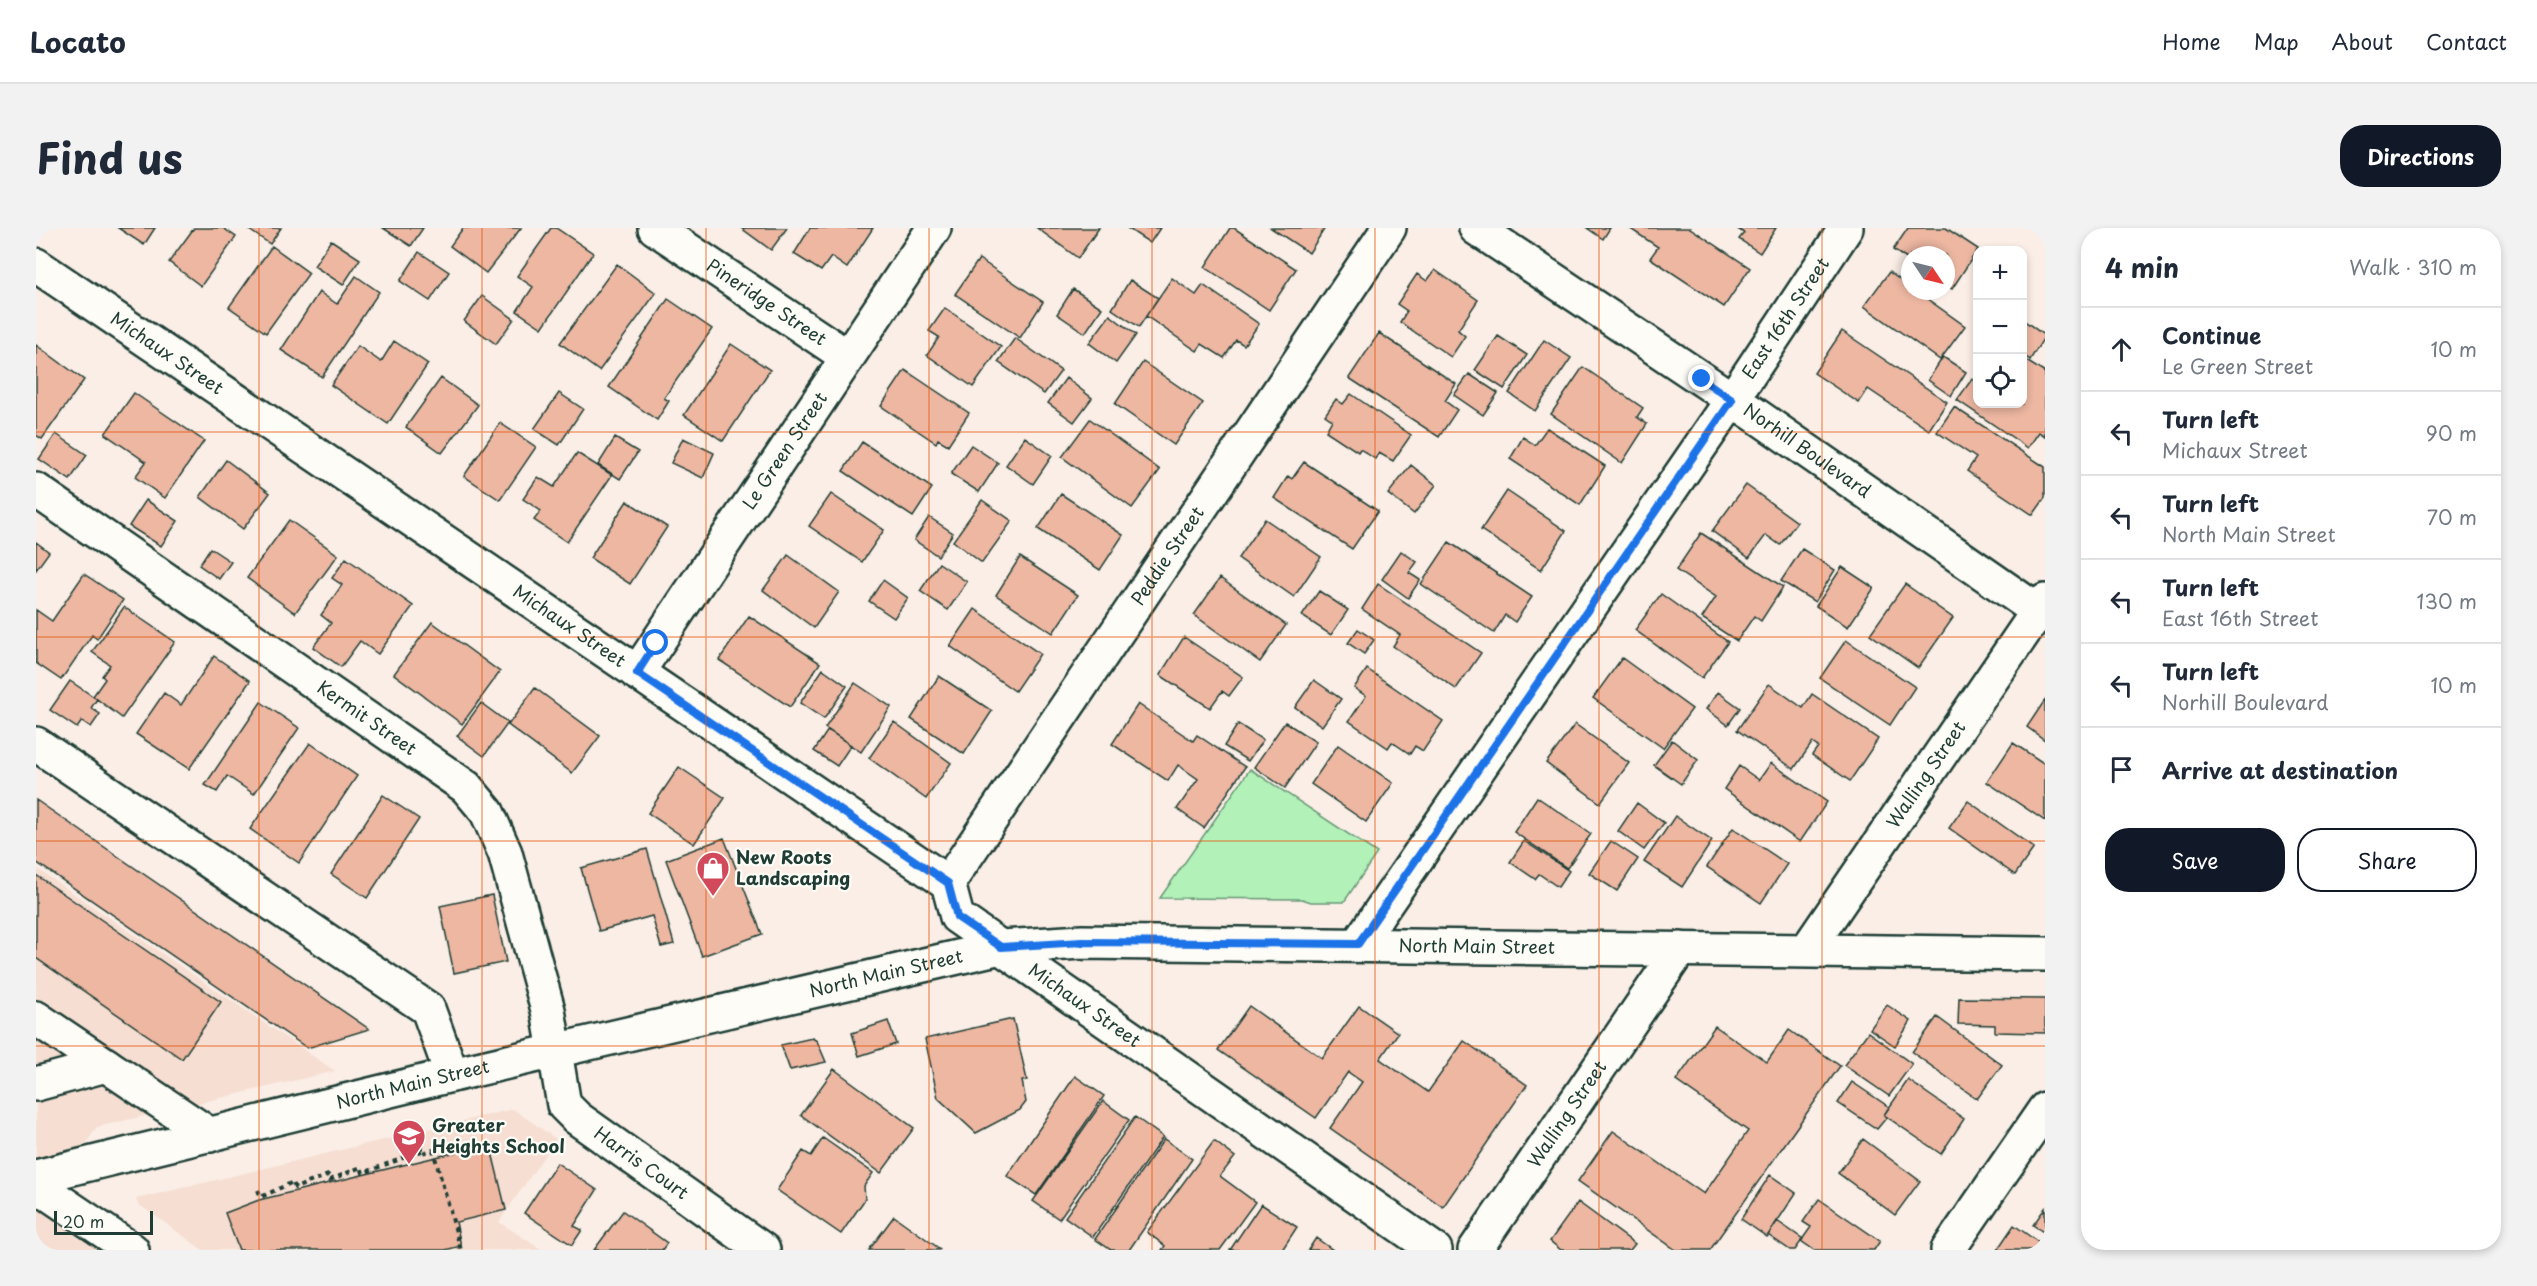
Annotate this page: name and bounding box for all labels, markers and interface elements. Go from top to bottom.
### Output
text: Locato [30,20,126,63]
text: Home [2162,25,2221,57]
text: Map [2254,25,2299,57]
text: About [2332,25,2393,57]
text: Contact [2426,25,2507,57]
text: Find us [36,125,183,188]
button: Directions [2340,125,2501,187]
north arrow [1901,246,1955,300]
map controls [1973,246,2027,408]
button: + [1973,246,2027,300]
text: 4 min [2105,248,2179,287]
street label: Pineridge Street [702,251,833,351]
street label: East 16th Street [1735,251,1835,384]
text: Walk · 310 m [2349,252,2477,282]
button: − [1973,300,2027,354]
street label: Michaux Street [106,304,230,400]
text: Continue [2162,318,2261,351]
icon: ahead [2105,333,2138,366]
text: 10 m [2430,334,2477,364]
text: Le Green Street [2162,351,2313,381]
button: locate [1973,354,2027,408]
route end [1688,365,1714,391]
street label: Le Green Street [735,386,833,514]
street label: Norhill Boulevard [1739,396,1877,503]
text: Turn left [2162,402,2259,435]
icon: left [2105,417,2138,450]
text: 90 m [2426,418,2477,448]
text: Michaux Street [2162,435,2308,465]
text: Turn left [2162,486,2259,519]
street label: Peddie Street [1124,501,1210,610]
icon: left [2105,501,2138,534]
text: 70 m [2427,502,2477,532]
text: North Main Street [2162,519,2336,549]
text: Turn left [2162,570,2259,603]
street label: Michaux Street [508,577,632,673]
icon: left [2105,585,2138,618]
text: 130 m [2417,586,2477,616]
text: East 16th Street [2162,603,2318,633]
route start [642,629,668,655]
text: Turn left [2162,654,2259,687]
icon: left [2105,669,2138,702]
text: 10 m [2430,670,2477,700]
street label: Kermit Street [312,673,423,761]
text: Norhill Boulevard [2162,687,2328,717]
street label: Walling Street [1879,715,1971,833]
icon: arrive [2105,753,2138,786]
text: Arrive at destination [2162,753,2398,786]
button: Save [2105,828,2285,892]
button: Share [2297,828,2477,892]
place label: New Roots Landscaping [736,843,850,891]
shop icon: New Roots Landscaping [695,850,731,897]
street label: North Main Street [1398,931,1555,960]
street label: North Main Street [806,941,965,1003]
street label: Michaux Street [1024,956,1147,1053]
street label: North Main Street [333,1052,492,1115]
street label: Walling Street [1520,1055,1612,1173]
place label: Greater Heights School [432,1111,565,1159]
school or university icon: Greater Heights School [391,1118,427,1165]
street label: Harris Court [589,1119,695,1205]
scale bar [54,1208,153,1236]
text: 20 m [63,1209,104,1233]

